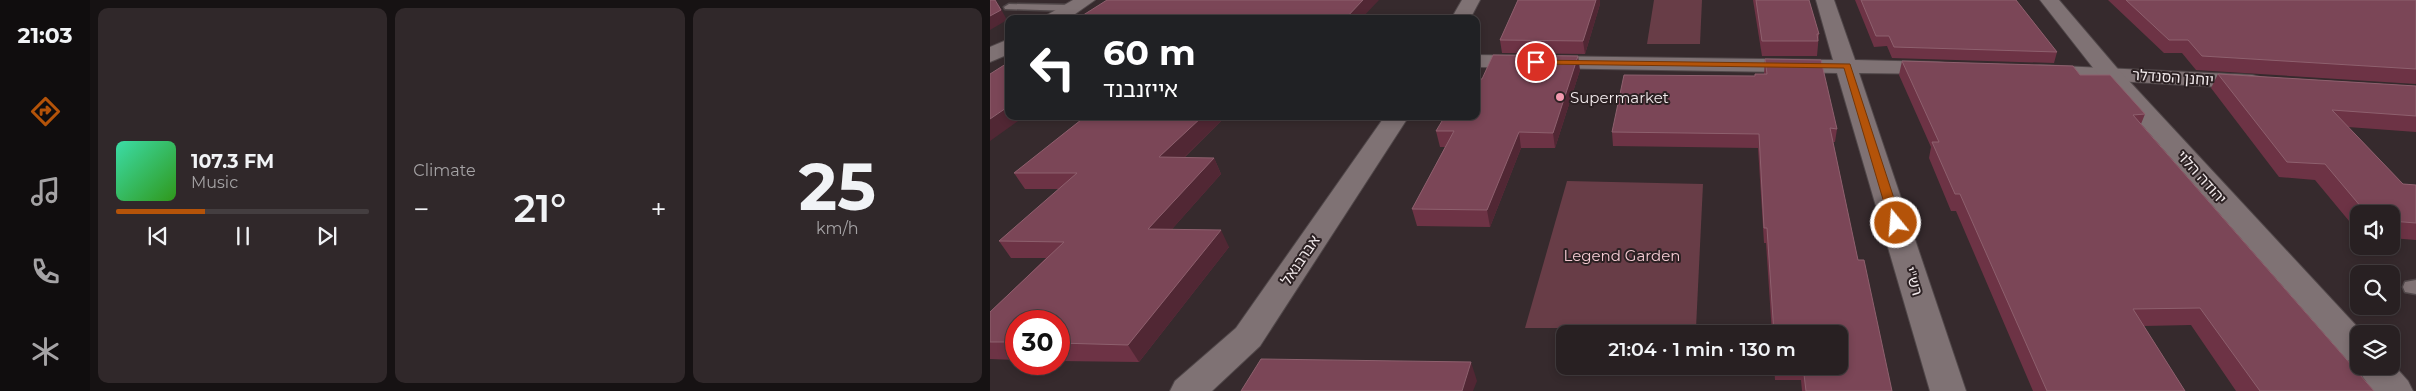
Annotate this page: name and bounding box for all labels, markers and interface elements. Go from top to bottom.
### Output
text: 21:03 [17,22,73,49]
text: 60 m [1103,31,1196,74]
icon: left [1020,35,1085,100]
pin [1515,41,1557,83]
icon: arrive [1522,48,1550,76]
street label: יוחנן הסנדלר [2131,65,2215,89]
text: אייזנבנד [1103,76,1178,103]
place label: Supermarket [1570,88,1669,107]
marker: Supermarket [1554,91,1566,103]
icon: directions [28,94,63,129]
street label: יהודה הלוי [2173,146,2231,208]
text: 25 [799,147,876,226]
text: 107.3 FM [191,150,274,173]
text: Climate [413,161,476,180]
text: Music [191,173,238,192]
icon: music [28,174,63,209]
text: 21° [514,185,566,232]
text: − [413,192,429,226]
text: + [651,192,667,226]
position arrow [1869,196,1921,248]
map controls [2350,205,2400,375]
button: sound [2350,205,2400,255]
text: km/h [816,219,859,238]
icon: previous [144,222,172,250]
icon: pause [229,222,257,250]
icon: next [313,222,341,250]
street label: אברבנאל [1276,231,1324,289]
park label: Legend Garden [1564,246,1681,265]
icon: phone [28,254,63,289]
street label: רש"י [1901,264,1927,298]
button: search [2350,265,2400,315]
speed limit sign: 30 [1005,310,1070,375]
button: layers [2350,325,2400,375]
icon: climate [28,334,63,369]
text: 21:04 · 1 min · 130 m [1608,338,1796,361]

